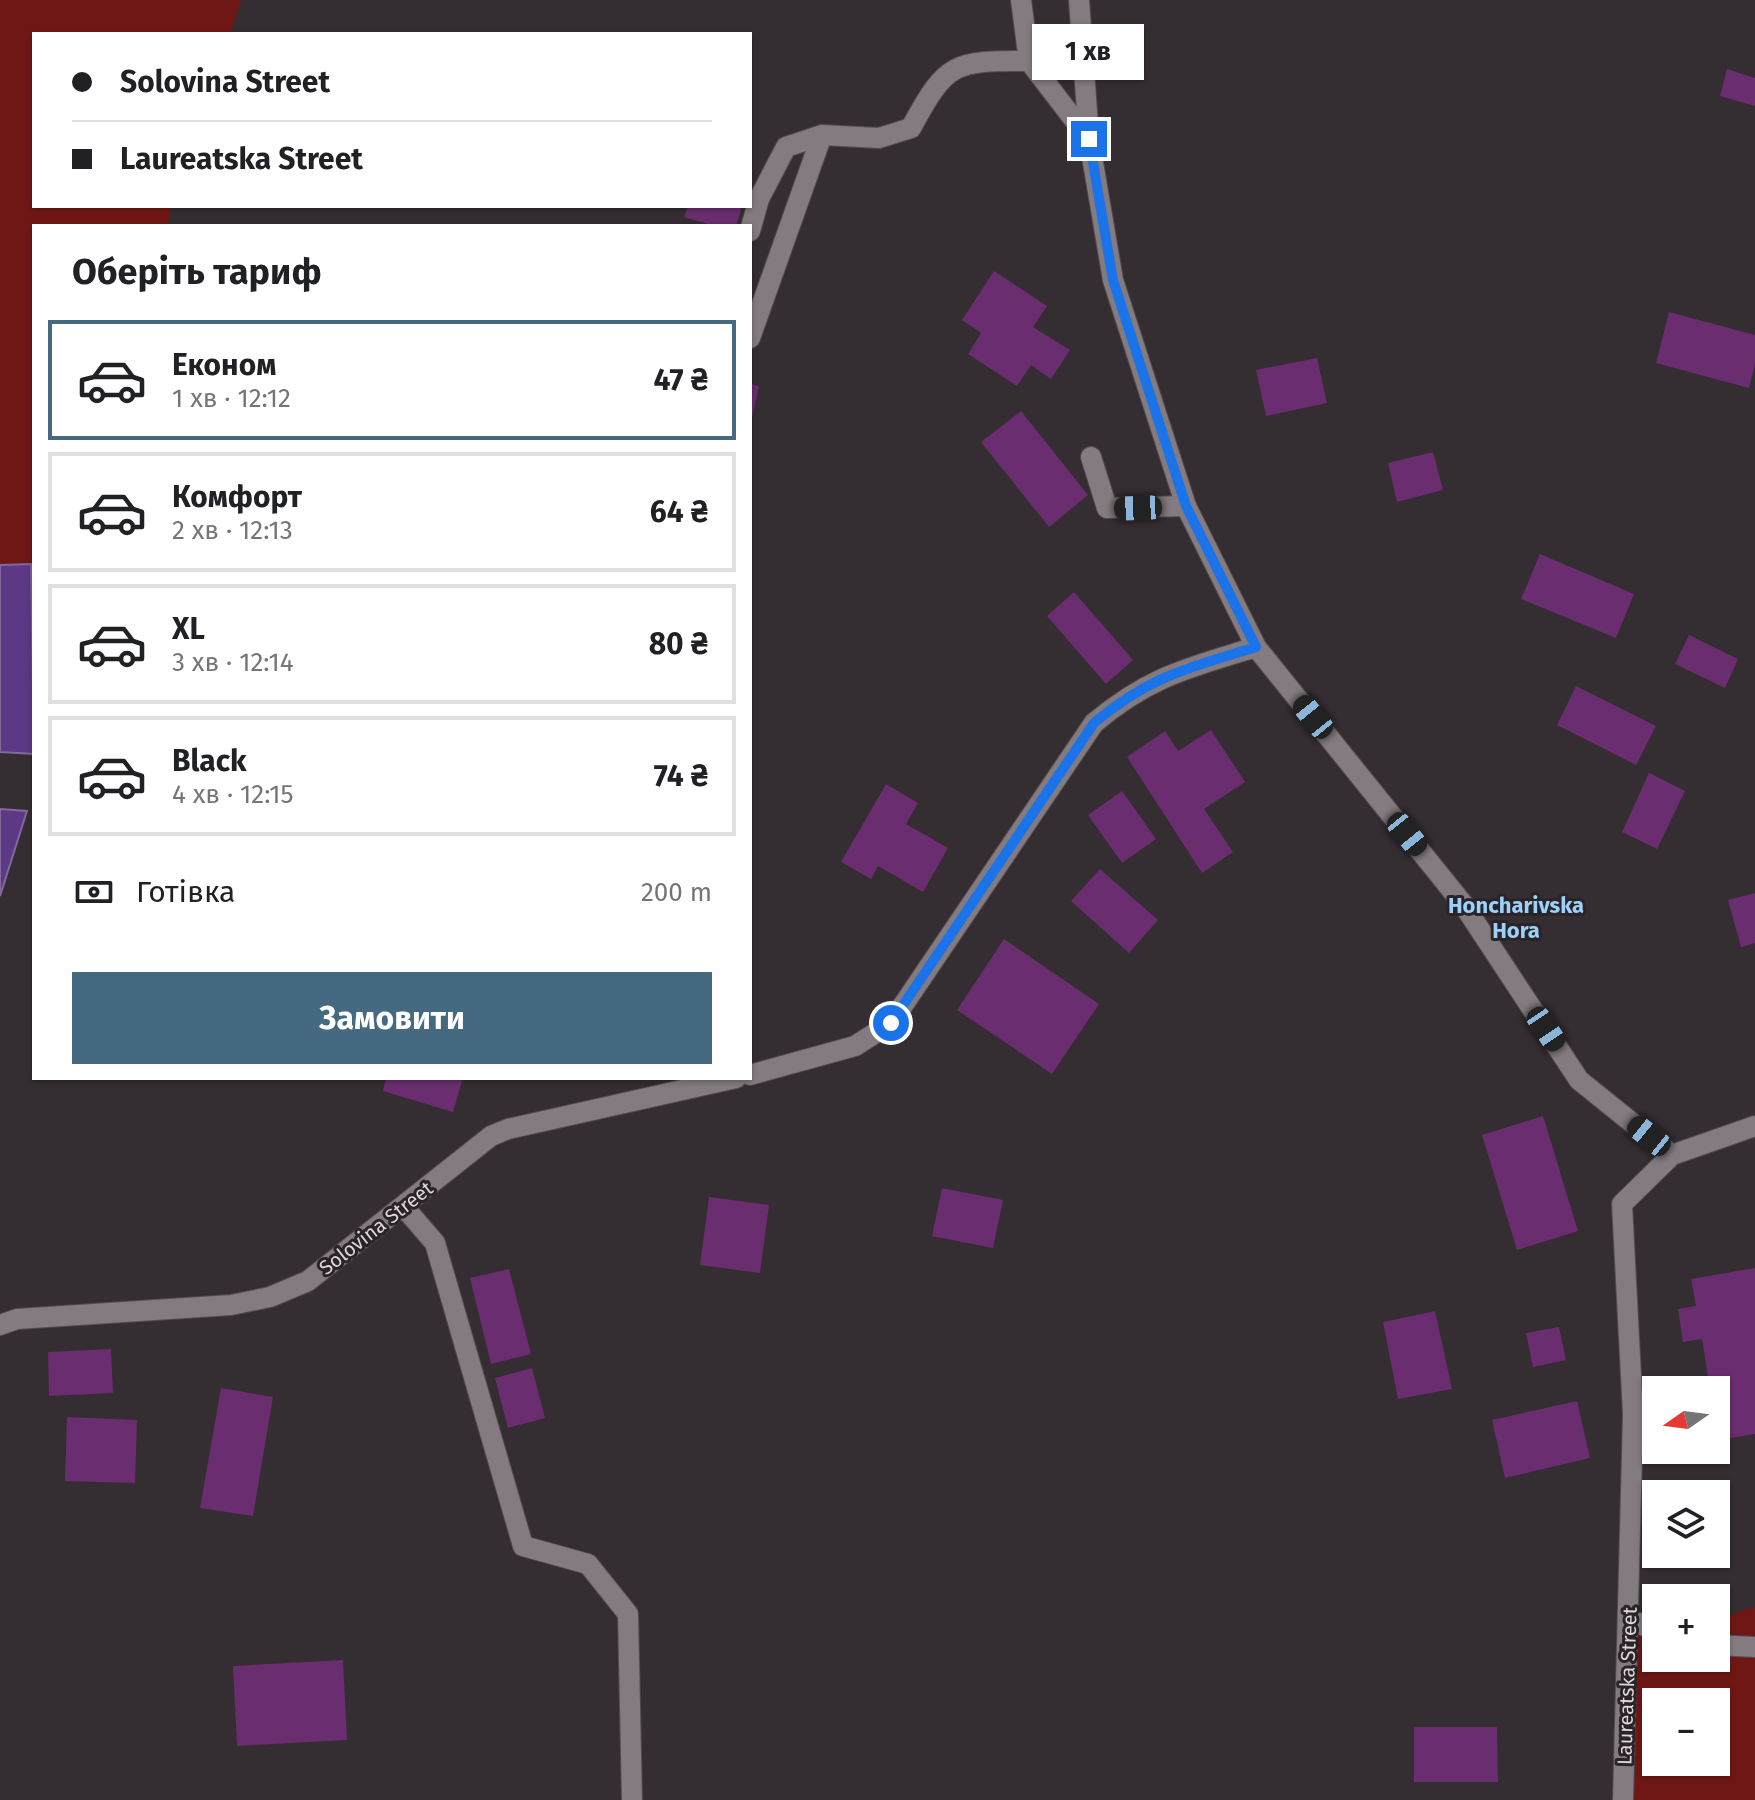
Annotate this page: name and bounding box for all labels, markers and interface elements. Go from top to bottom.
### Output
callout: 1 хв [1033,23,1145,79]
text: 1 хв [1065,36,1111,67]
text: Solovina Street [120,64,330,100]
route end [1071,121,1107,157]
text: Laureatska Street [120,141,363,177]
text: Оберіть тариф [72,250,322,294]
icon: car [76,344,148,416]
text: Економ [172,347,276,383]
text: 47 ₴ [653,362,708,398]
text: 1 хв · 12:12 [172,383,291,414]
icon: car [76,476,148,548]
text: Комфорт [172,479,302,515]
text: 64 ₴ [650,494,708,530]
car [1114,495,1162,521]
text: 2 хв · 12:13 [172,515,293,546]
icon: car [76,608,148,680]
text: XL [172,611,205,647]
text: 80 ₴ [649,626,708,662]
text: 3 хв · 12:14 [172,647,294,678]
car [1289,691,1337,743]
icon: car [76,740,148,812]
text: Black [172,743,247,779]
text: 74 ₴ [654,758,708,794]
text: 4 хв · 12:15 [172,779,294,810]
car [1383,808,1431,860]
icon: cash [72,870,116,914]
text: Готівка [136,874,235,910]
text: 200 m [641,877,712,908]
district label: Honcharivska Hora [1448,892,1584,944]
button: Замовити [72,972,712,1064]
car [1523,1002,1569,1056]
route start [873,1005,909,1041]
car [1623,1112,1675,1160]
street label: Solovina Street [314,1176,438,1280]
north arrow [1642,1376,1730,1464]
map controls [1642,1376,1730,1776]
button: layers [1642,1480,1730,1568]
button: + [1642,1584,1730,1672]
street label: Laureatska Street [1612,1606,1642,1765]
button: − [1642,1688,1730,1776]

